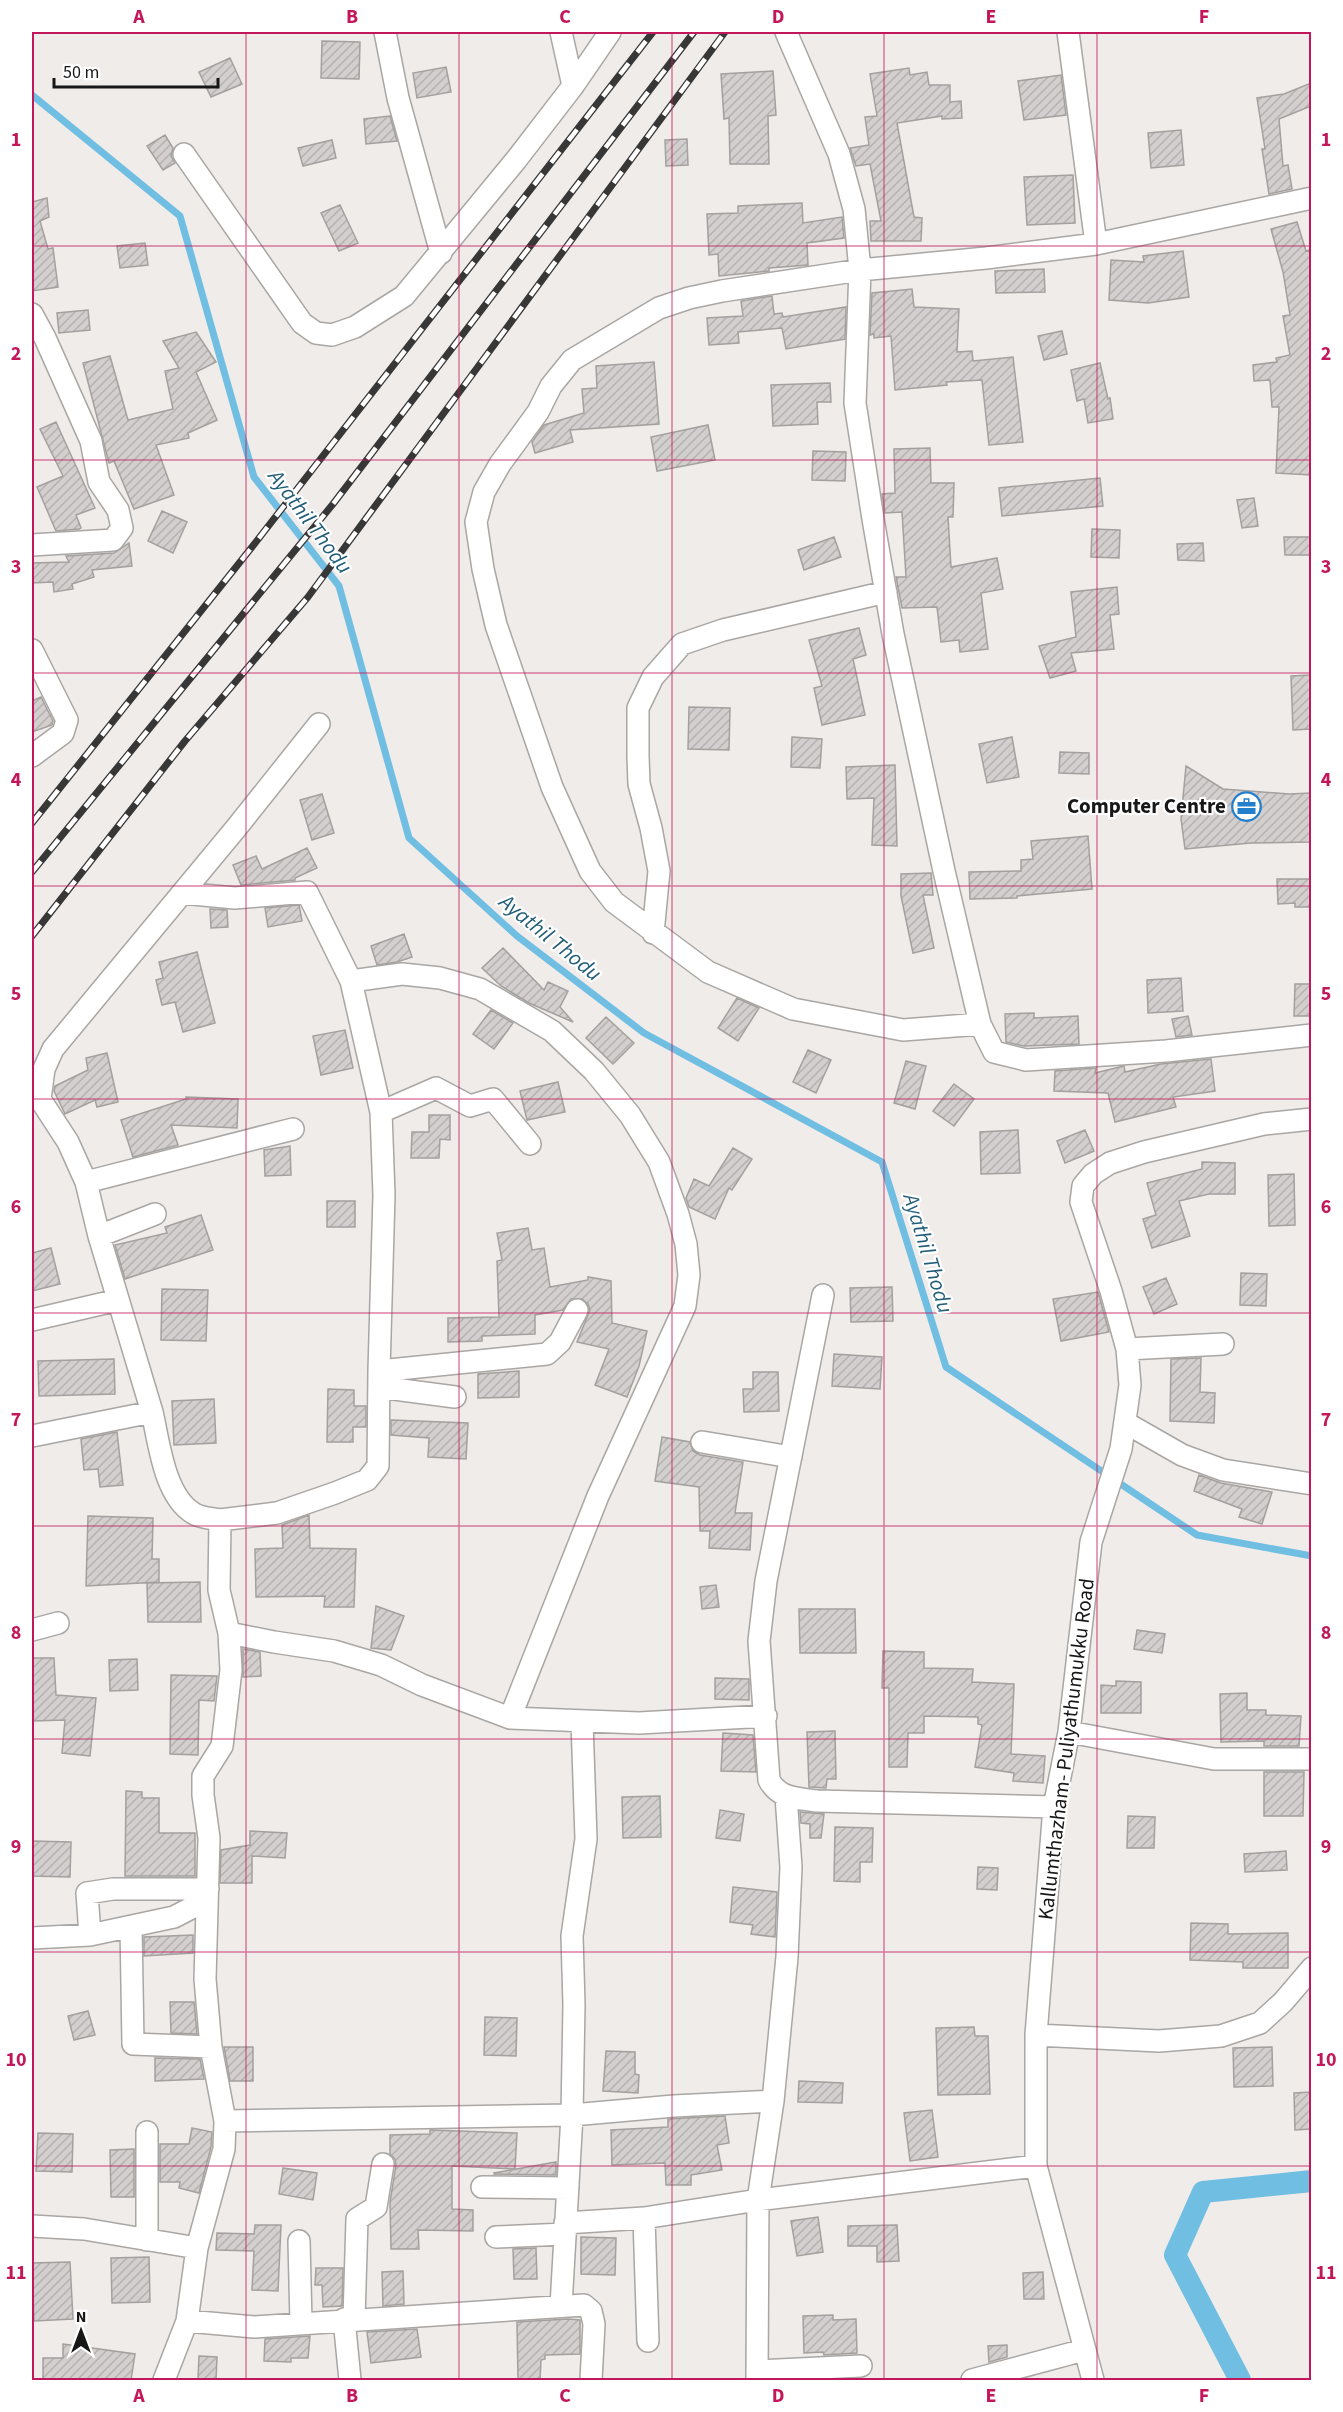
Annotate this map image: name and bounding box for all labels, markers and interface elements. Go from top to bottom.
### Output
text: A [132,3,145,31]
text: B [346,3,358,31]
text: C [559,3,571,31]
text: D [772,3,784,31]
text: E [986,3,996,31]
text: F [1199,3,1209,31]
scale bar [54,51,218,89]
text: 50 m [63,60,99,85]
text: 1 [11,126,21,154]
text: 1 [1321,126,1331,154]
text: 2 [11,340,21,368]
text: 2 [1321,340,1331,368]
water label: Ayathil Thodu [259,461,360,581]
text: 3 [11,553,21,581]
text: 3 [1321,553,1331,581]
text: 4 [11,766,22,794]
text: 4 [1321,766,1332,794]
office icon: Computer Centre [1231,790,1263,822]
place label: Computer Centre [1067,791,1226,821]
water label: Ayathil Thodu [491,885,608,989]
text: 5 [11,980,21,1008]
text: 5 [1321,980,1331,1008]
water label: Ayathil Thodu [894,1188,961,1317]
text: 6 [11,1193,21,1221]
text: 6 [1321,1193,1331,1221]
text: 7 [11,1406,21,1434]
text: 7 [1321,1406,1331,1434]
street label: Kallumthazham- Puliyathumukku Road [1030,1576,1102,1922]
text: 8 [11,1619,21,1647]
text: 8 [1321,1619,1331,1647]
text: 9 [11,1833,21,1861]
text: 9 [1321,1833,1331,1861]
text: 10 [5,2046,27,2074]
text: 10 [1315,2046,1337,2074]
text: 11 [5,2259,27,2287]
text: 11 [1315,2259,1337,2287]
north arrow [51,2301,111,2361]
text: N [76,2306,86,2328]
text: A [132,2382,145,2410]
text: B [346,2382,358,2410]
text: C [559,2382,571,2410]
text: D [772,2382,784,2410]
text: E [986,2382,996,2410]
text: F [1199,2382,1209,2410]

